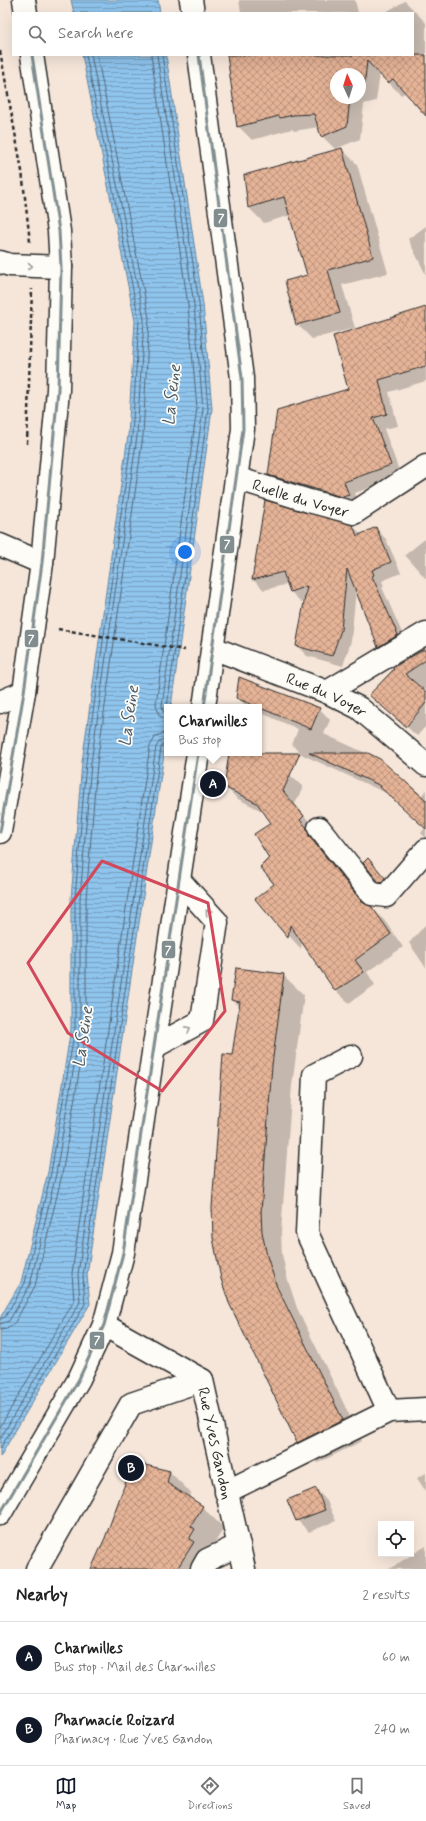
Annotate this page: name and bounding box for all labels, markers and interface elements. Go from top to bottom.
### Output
search box [12,12,414,56]
icon: search [26,23,48,45]
text: Search here [58,24,134,44]
north arrow [330,68,366,104]
line badge: 7 [213,208,228,228]
text: 7 [218,212,225,226]
one-way arrow [27,262,33,270]
water label: La Seine [158,363,186,427]
street label: Ruelle du Voyer [250,475,352,523]
line badge: 7 [219,535,235,554]
text: 7 [224,538,231,552]
your location [175,542,195,562]
line badge: 7 [24,629,39,648]
text: 7 [28,633,35,647]
street label: Rue du Voyer [283,668,372,723]
water label: La Seine [114,684,144,748]
popup [164,704,262,756]
text: Charmilles [179,712,247,732]
text: Bus stop [179,732,222,749]
pin: A [200,769,226,799]
one-way arrow [205,909,212,917]
line badge: 7 [161,940,176,959]
text: 7 [165,944,172,958]
water label: La Seine [68,1005,98,1069]
one-way arrow [184,1026,191,1033]
line badge: 7 [89,1331,105,1350]
text: 7 [94,1334,101,1348]
street label: Rue Yves Gandon [192,1385,237,1502]
pin: B [118,1453,144,1483]
map controls [378,1521,414,1557]
button: locate [378,1521,414,1557]
text: Nearby [16,1584,68,1606]
text: 2 results [363,1587,410,1604]
text: Charmilles [54,1639,123,1659]
text: A [25,1649,33,1666]
text: 60 m [382,1649,410,1666]
text: Bus stop · Mail des Charmilles [54,1659,216,1676]
text: Pharmacie Roizard [54,1711,174,1731]
text: B [25,1721,33,1738]
text: 240 m [374,1721,410,1738]
text: Pharmacy · Rue Yves Gandon [54,1731,213,1748]
tab: Map [55,1775,77,1813]
tab: Directions [187,1775,233,1813]
tab: Saved [343,1775,371,1813]

